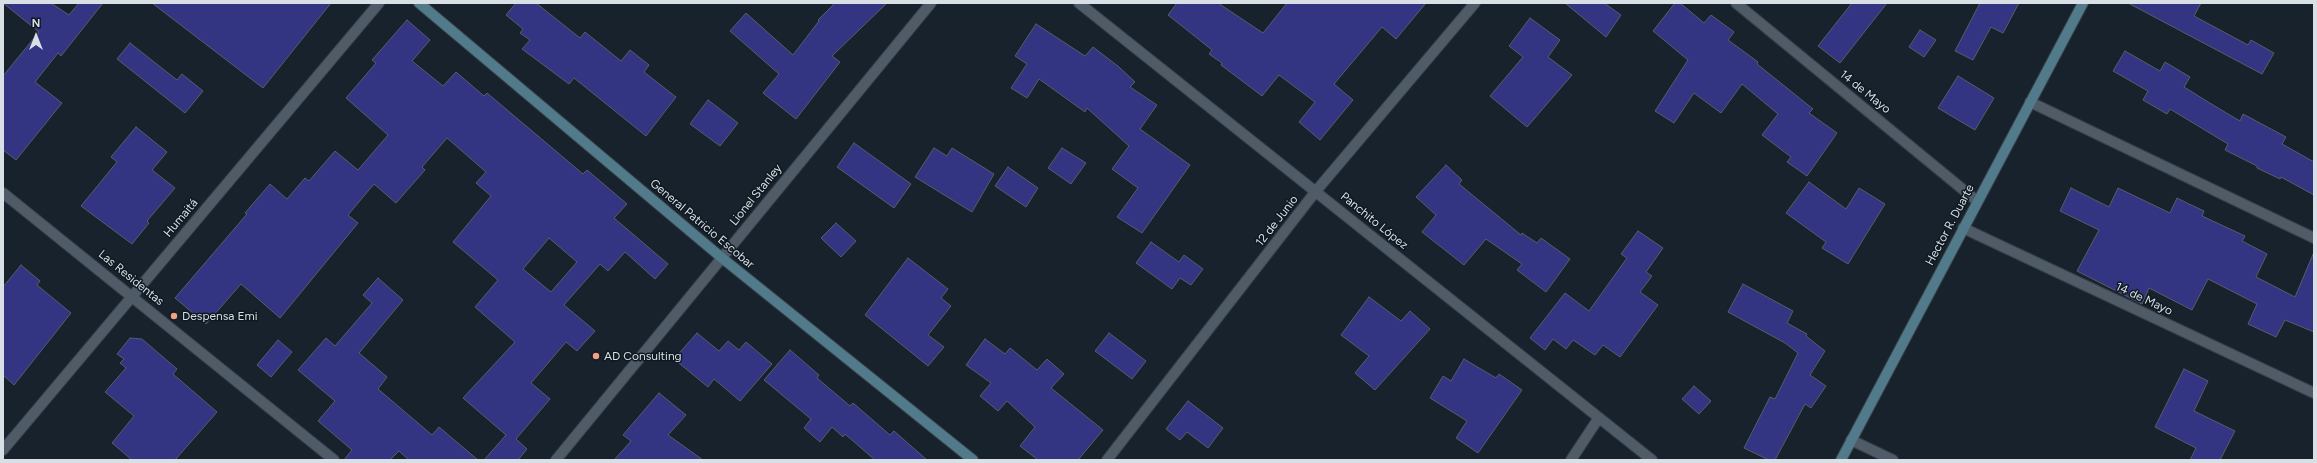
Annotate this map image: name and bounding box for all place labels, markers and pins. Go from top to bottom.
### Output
place label: Despensa Emi [182,309,258,323]
marker: Despensa Emi [169,311,179,321]
place label: AD Consulting [604,349,682,363]
marker: AD Consulting [591,351,601,361]

